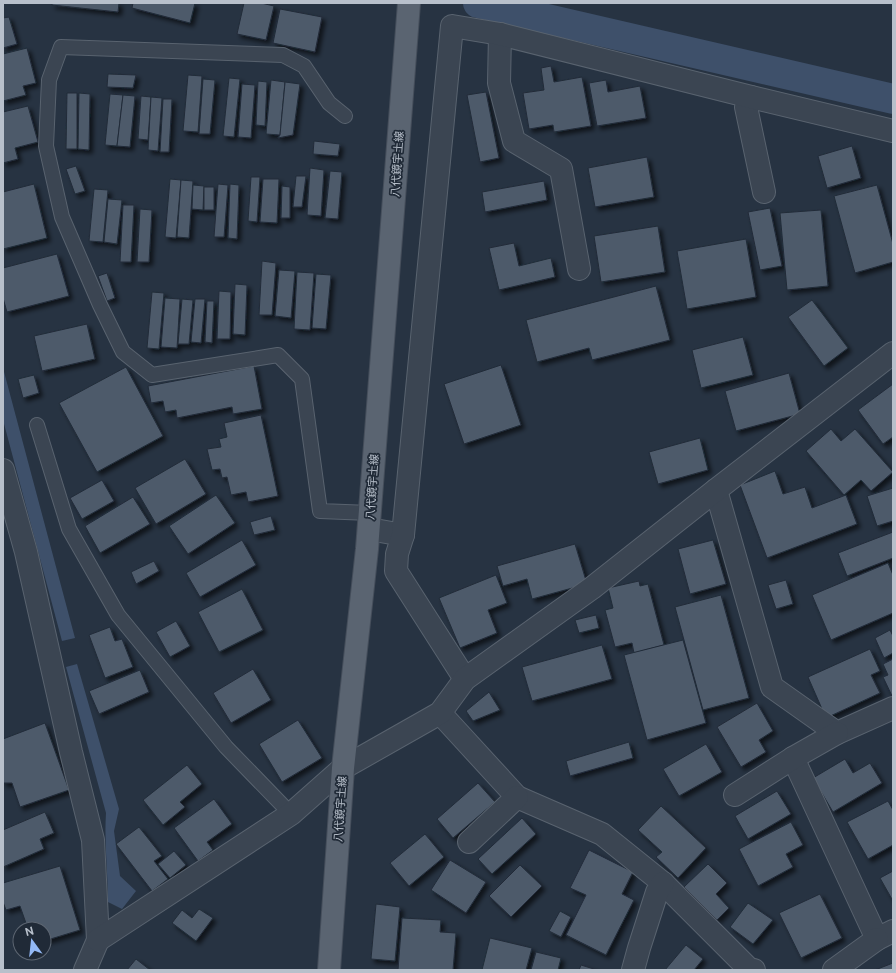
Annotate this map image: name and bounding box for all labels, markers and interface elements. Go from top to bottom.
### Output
street label: 八代鏡宇土線 [389,131,405,197]
street label: 八代鏡宇土線 [364,454,380,520]
street label: 八代鏡宇土線 [332,776,348,842]
north arrow [12,921,52,961]
text: N [24,924,35,938]

